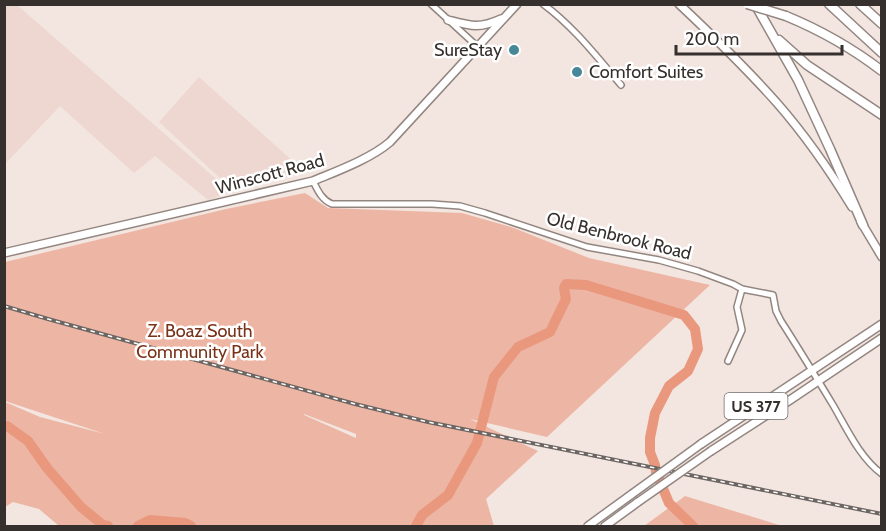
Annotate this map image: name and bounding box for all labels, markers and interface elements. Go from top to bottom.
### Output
scale bar [676,18,842,56]
text: 200 m [685,28,739,50]
place label: SureStay [434,39,502,61]
marker: SureStay [507,43,521,57]
place label: Comfort Suites [589,61,703,83]
marker: Comfort Suites [570,65,584,79]
street label: Winscott Road [213,149,327,199]
street label: Old Benbrook Road [544,207,694,265]
park label: Z. Boaz South Community Park [136,320,265,363]
road number: US 377 [724,393,788,419]

